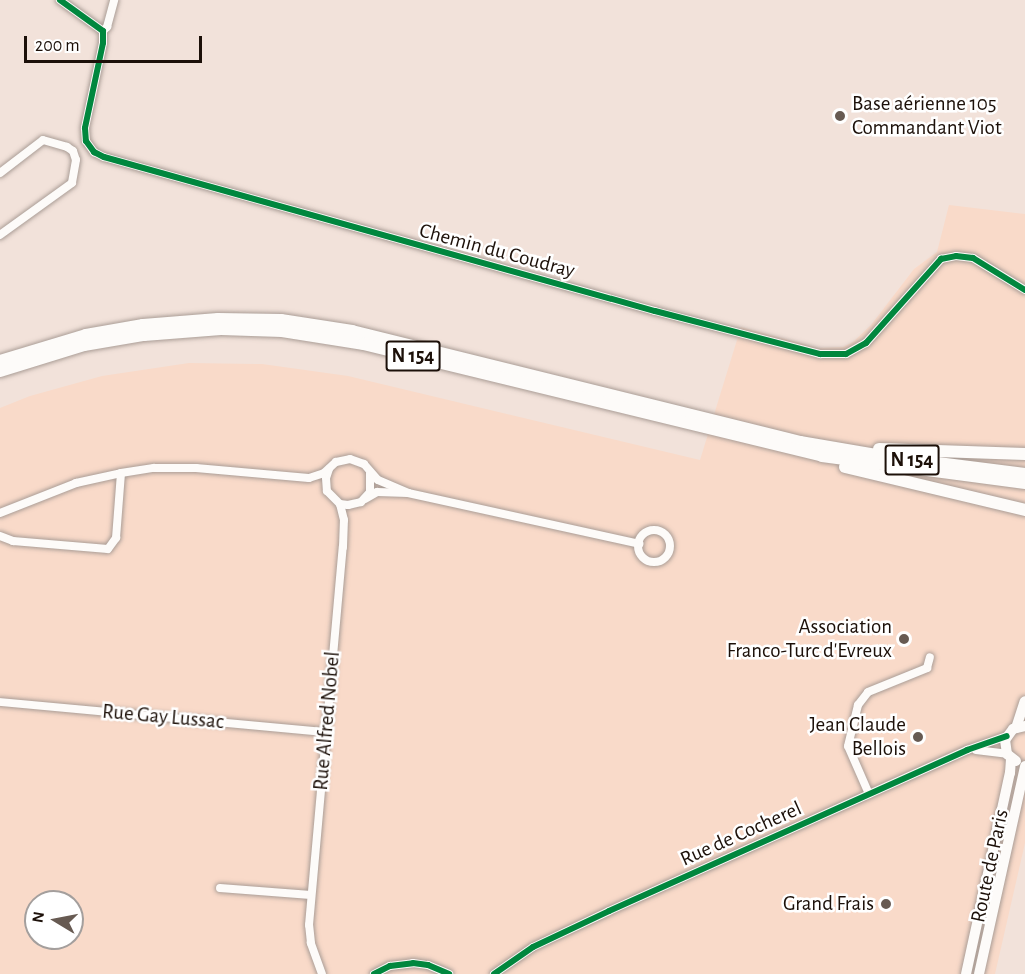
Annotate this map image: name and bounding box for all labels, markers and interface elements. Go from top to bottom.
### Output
scale bar [27,24,206,62]
text: 200 m [35,37,80,55]
place label: Base aérienne 105 Commandant Viot [852,91,1002,141]
marker: Base aérienne 105 Commandant Viot [833,109,847,123]
street label: Chemin du Coudray [416,218,578,284]
road number: N 154 [384,339,442,373]
road number: N 154 [884,443,940,477]
place label: Association Franco-Turc d'Evreux [727,614,892,664]
marker: Association Franco-Turc d'Evreux [897,632,911,646]
street label: Rue Alfred Nobel [308,650,346,792]
street label: Rue Gay Lussac [101,699,225,735]
place label: Jean Claude Bellois [809,712,906,762]
marker: Jean Claude Bellois [911,730,925,744]
street label: Rue de Cocherel [676,796,806,872]
street label: Route de Paris [966,807,1014,925]
north arrow [24,890,84,950]
place label: Grand Frais [783,891,874,917]
marker: Grand Frais [879,897,893,911]
text: N [29,910,47,924]

